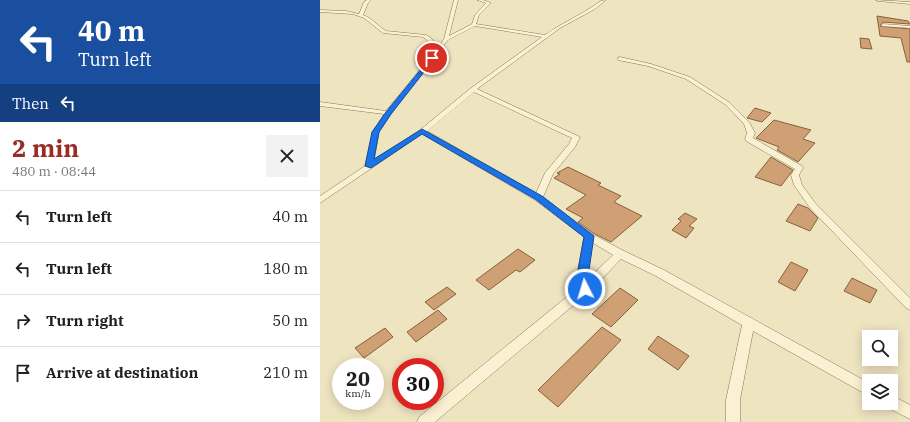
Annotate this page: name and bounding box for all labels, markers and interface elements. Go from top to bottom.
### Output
text: 40 m [78,12,145,49]
icon: left [12,16,64,68]
pin [415,41,449,75]
icon: arrive [421,47,443,69]
text: Turn left [78,48,152,71]
icon: left [57,92,79,114]
text: Then [12,94,49,113]
text: 2 min [12,132,79,164]
button: close [266,135,308,177]
text: 480 m · 08:44 [12,163,96,180]
icon: left [12,206,34,228]
text: Turn left [46,207,112,226]
text: 40 m [272,207,308,226]
icon: left [12,258,34,280]
text: Turn left [46,259,112,278]
text: 180 m [263,259,308,278]
position arrow [564,268,606,310]
icon: right [12,310,34,332]
text: Turn right [46,311,124,330]
text: 50 m [272,311,308,330]
map controls [862,330,898,410]
button: search [862,330,898,366]
speed limit sign: 30 [392,358,444,410]
icon: arrive [12,362,34,384]
text: Arrive at destination [46,363,198,382]
text: 210 m [263,363,308,382]
text: 20 [346,365,370,392]
button: layers [862,374,898,410]
text: km/h [345,387,371,400]

